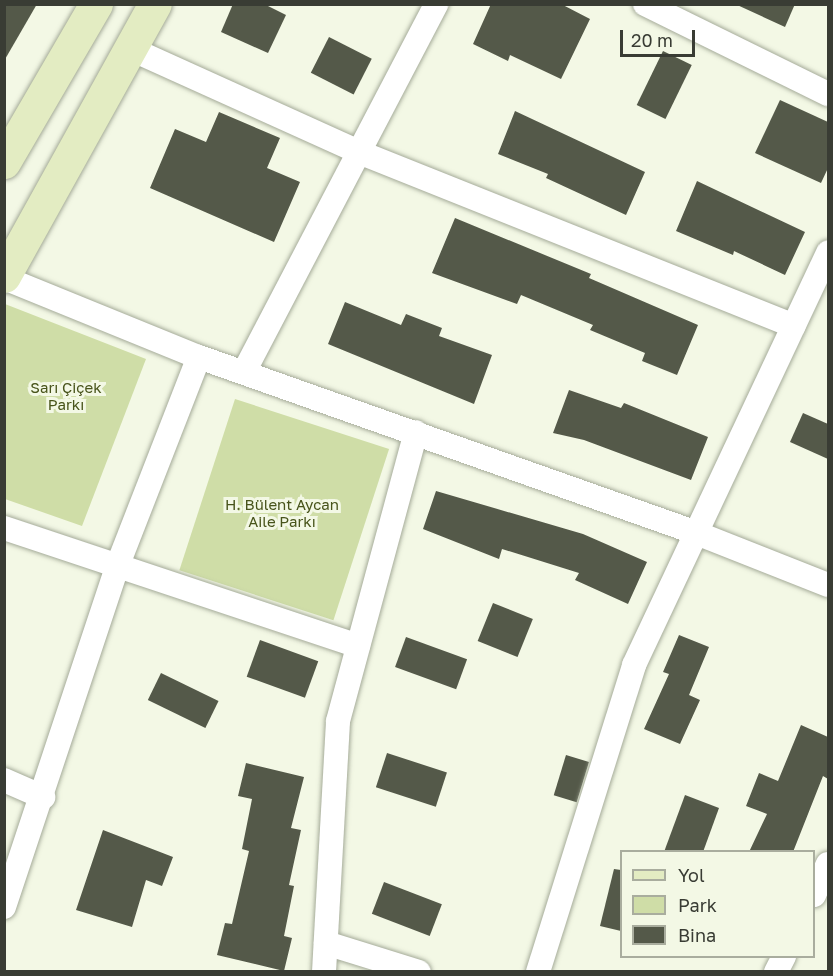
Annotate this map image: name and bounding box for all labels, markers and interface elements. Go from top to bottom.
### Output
scale bar [623,18,698,56]
text: 20 m [631,29,673,51]
park label: Sarı Çiçek Parkı [30,378,102,413]
park label: H. Bülent Aycan Aile Parkı [225,495,339,530]
legend [620,850,815,958]
text: Yol [678,864,705,886]
text: Park [678,894,717,916]
text: Bina [678,924,716,946]

